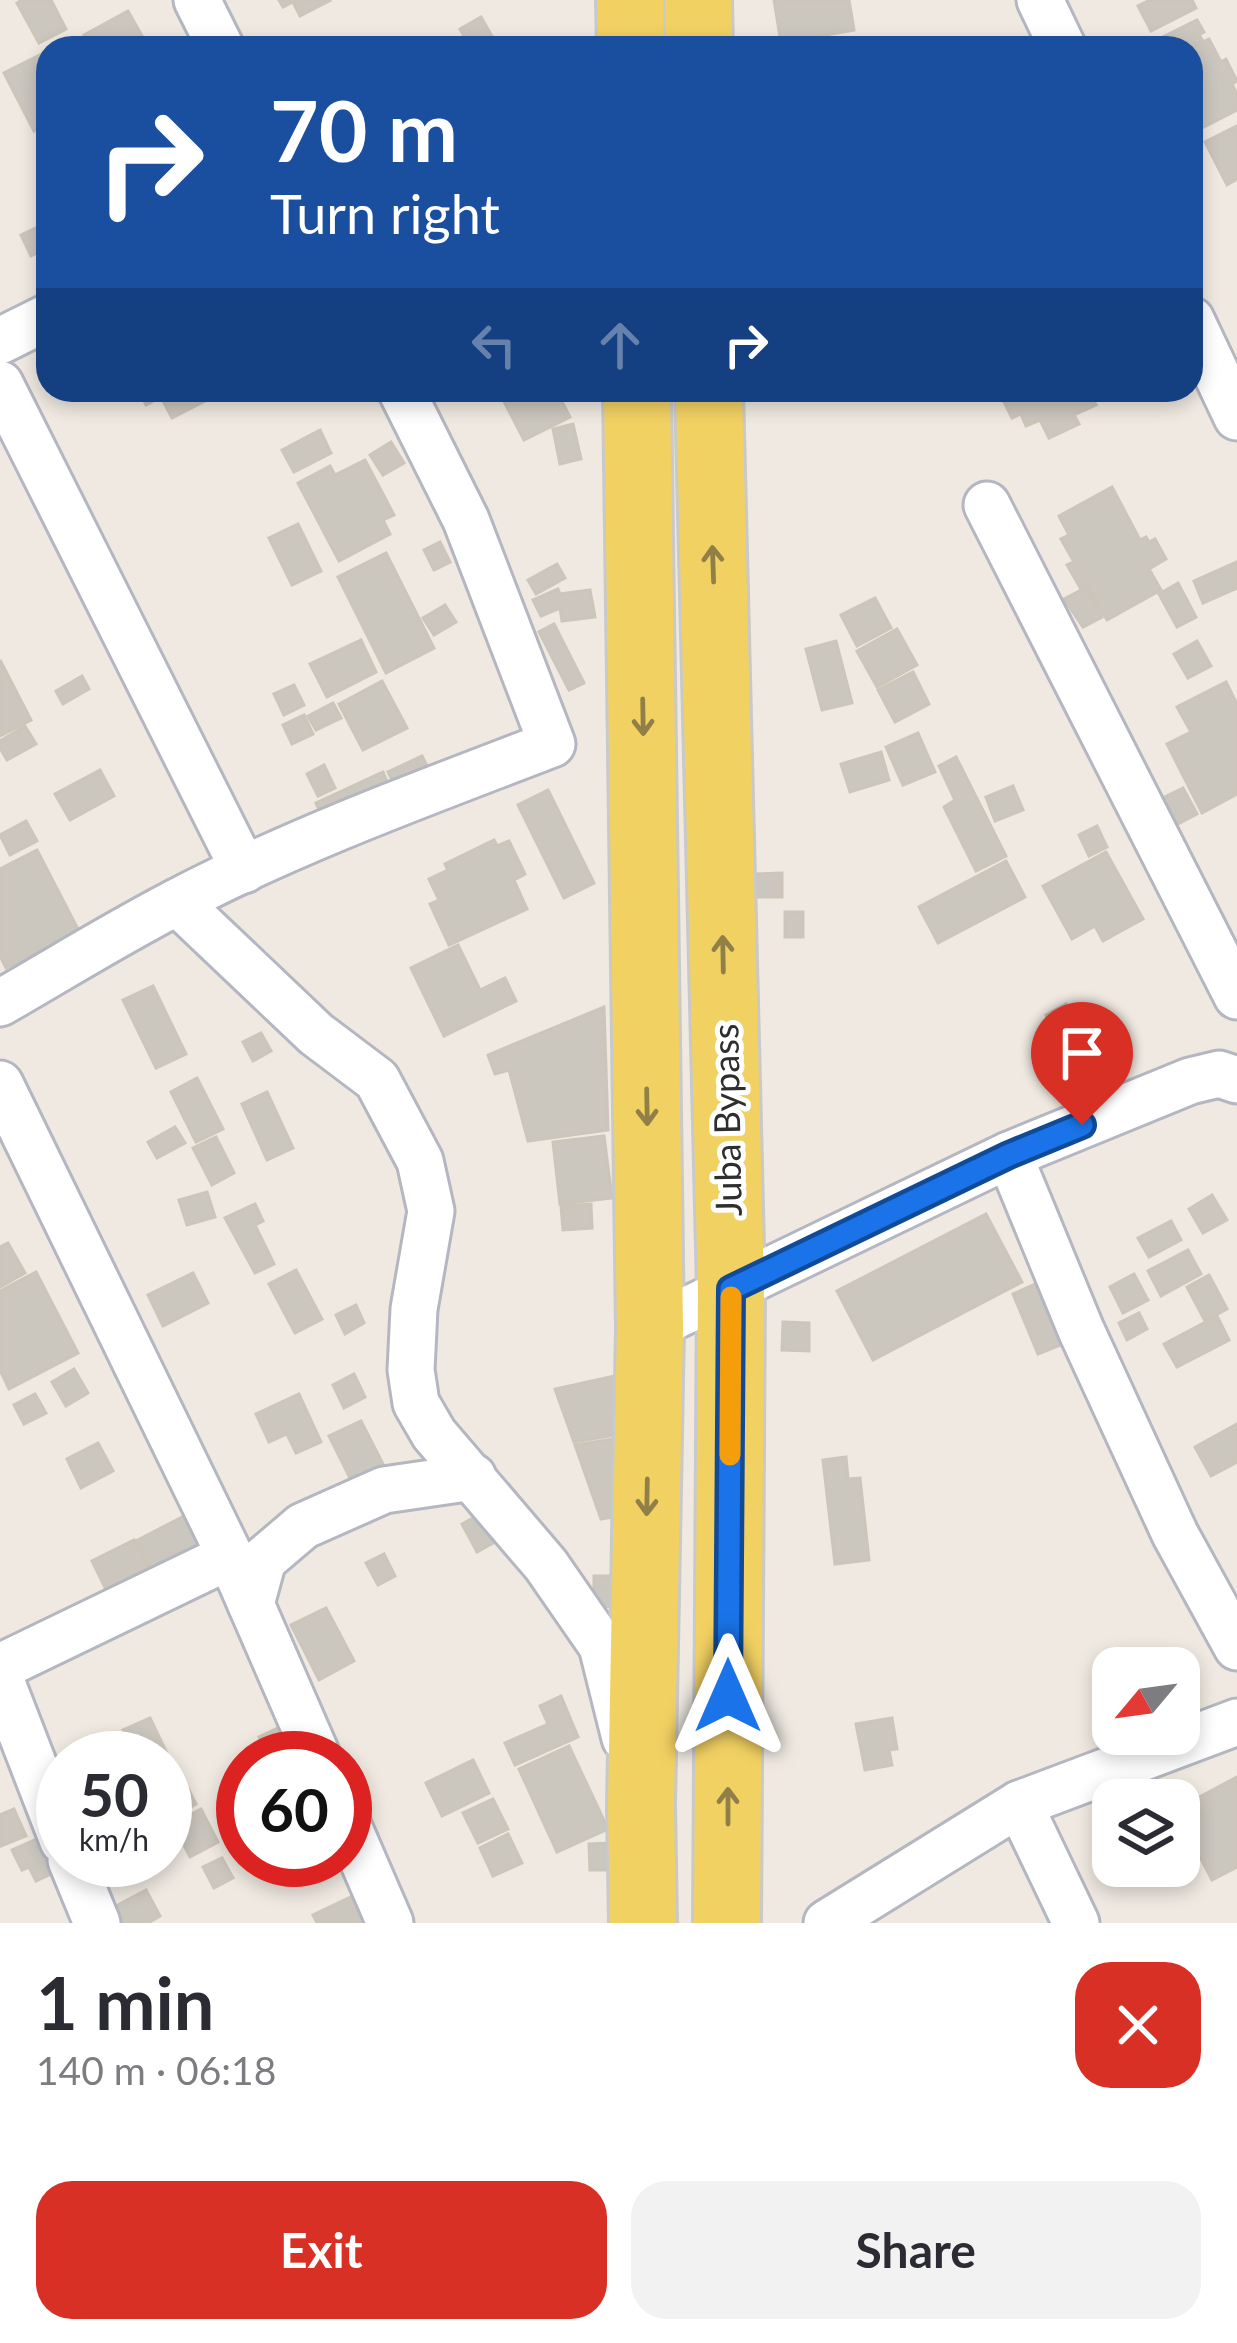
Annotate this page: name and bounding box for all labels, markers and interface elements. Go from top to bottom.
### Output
text: 70 m [270,79,458,180]
icon: right [72,84,228,240]
text: Turn right [270,181,500,246]
icon: left [461,312,527,378]
icon: ahead [587,312,653,378]
icon: right [713,312,779,378]
one-way arrow [702,545,725,584]
one-way arrow [631,697,654,736]
one-way arrow [711,935,734,974]
pin [1031,1002,1133,1125]
icon: arrive [1049,1020,1115,1086]
street label: Juba Bypass [702,1023,750,1217]
one-way arrow [636,1087,659,1126]
one-way arrow [636,1477,658,1516]
position arrow [665,1633,791,1759]
north arrow [1092,1647,1200,1755]
map controls [1092,1647,1200,1887]
speed limit sign: 60 [216,1731,372,1887]
text: 50 [79,1758,149,1830]
button: layers [1092,1779,1200,1887]
one-way arrow [717,1787,739,1826]
text: km/h [79,1821,149,1857]
text: 1 min [36,1959,214,2045]
button: close [1075,1962,1201,2088]
text: 140 m · 06:18 [36,2047,276,2093]
button: Exit [36,2181,607,2319]
button: Share [631,2181,1201,2319]

